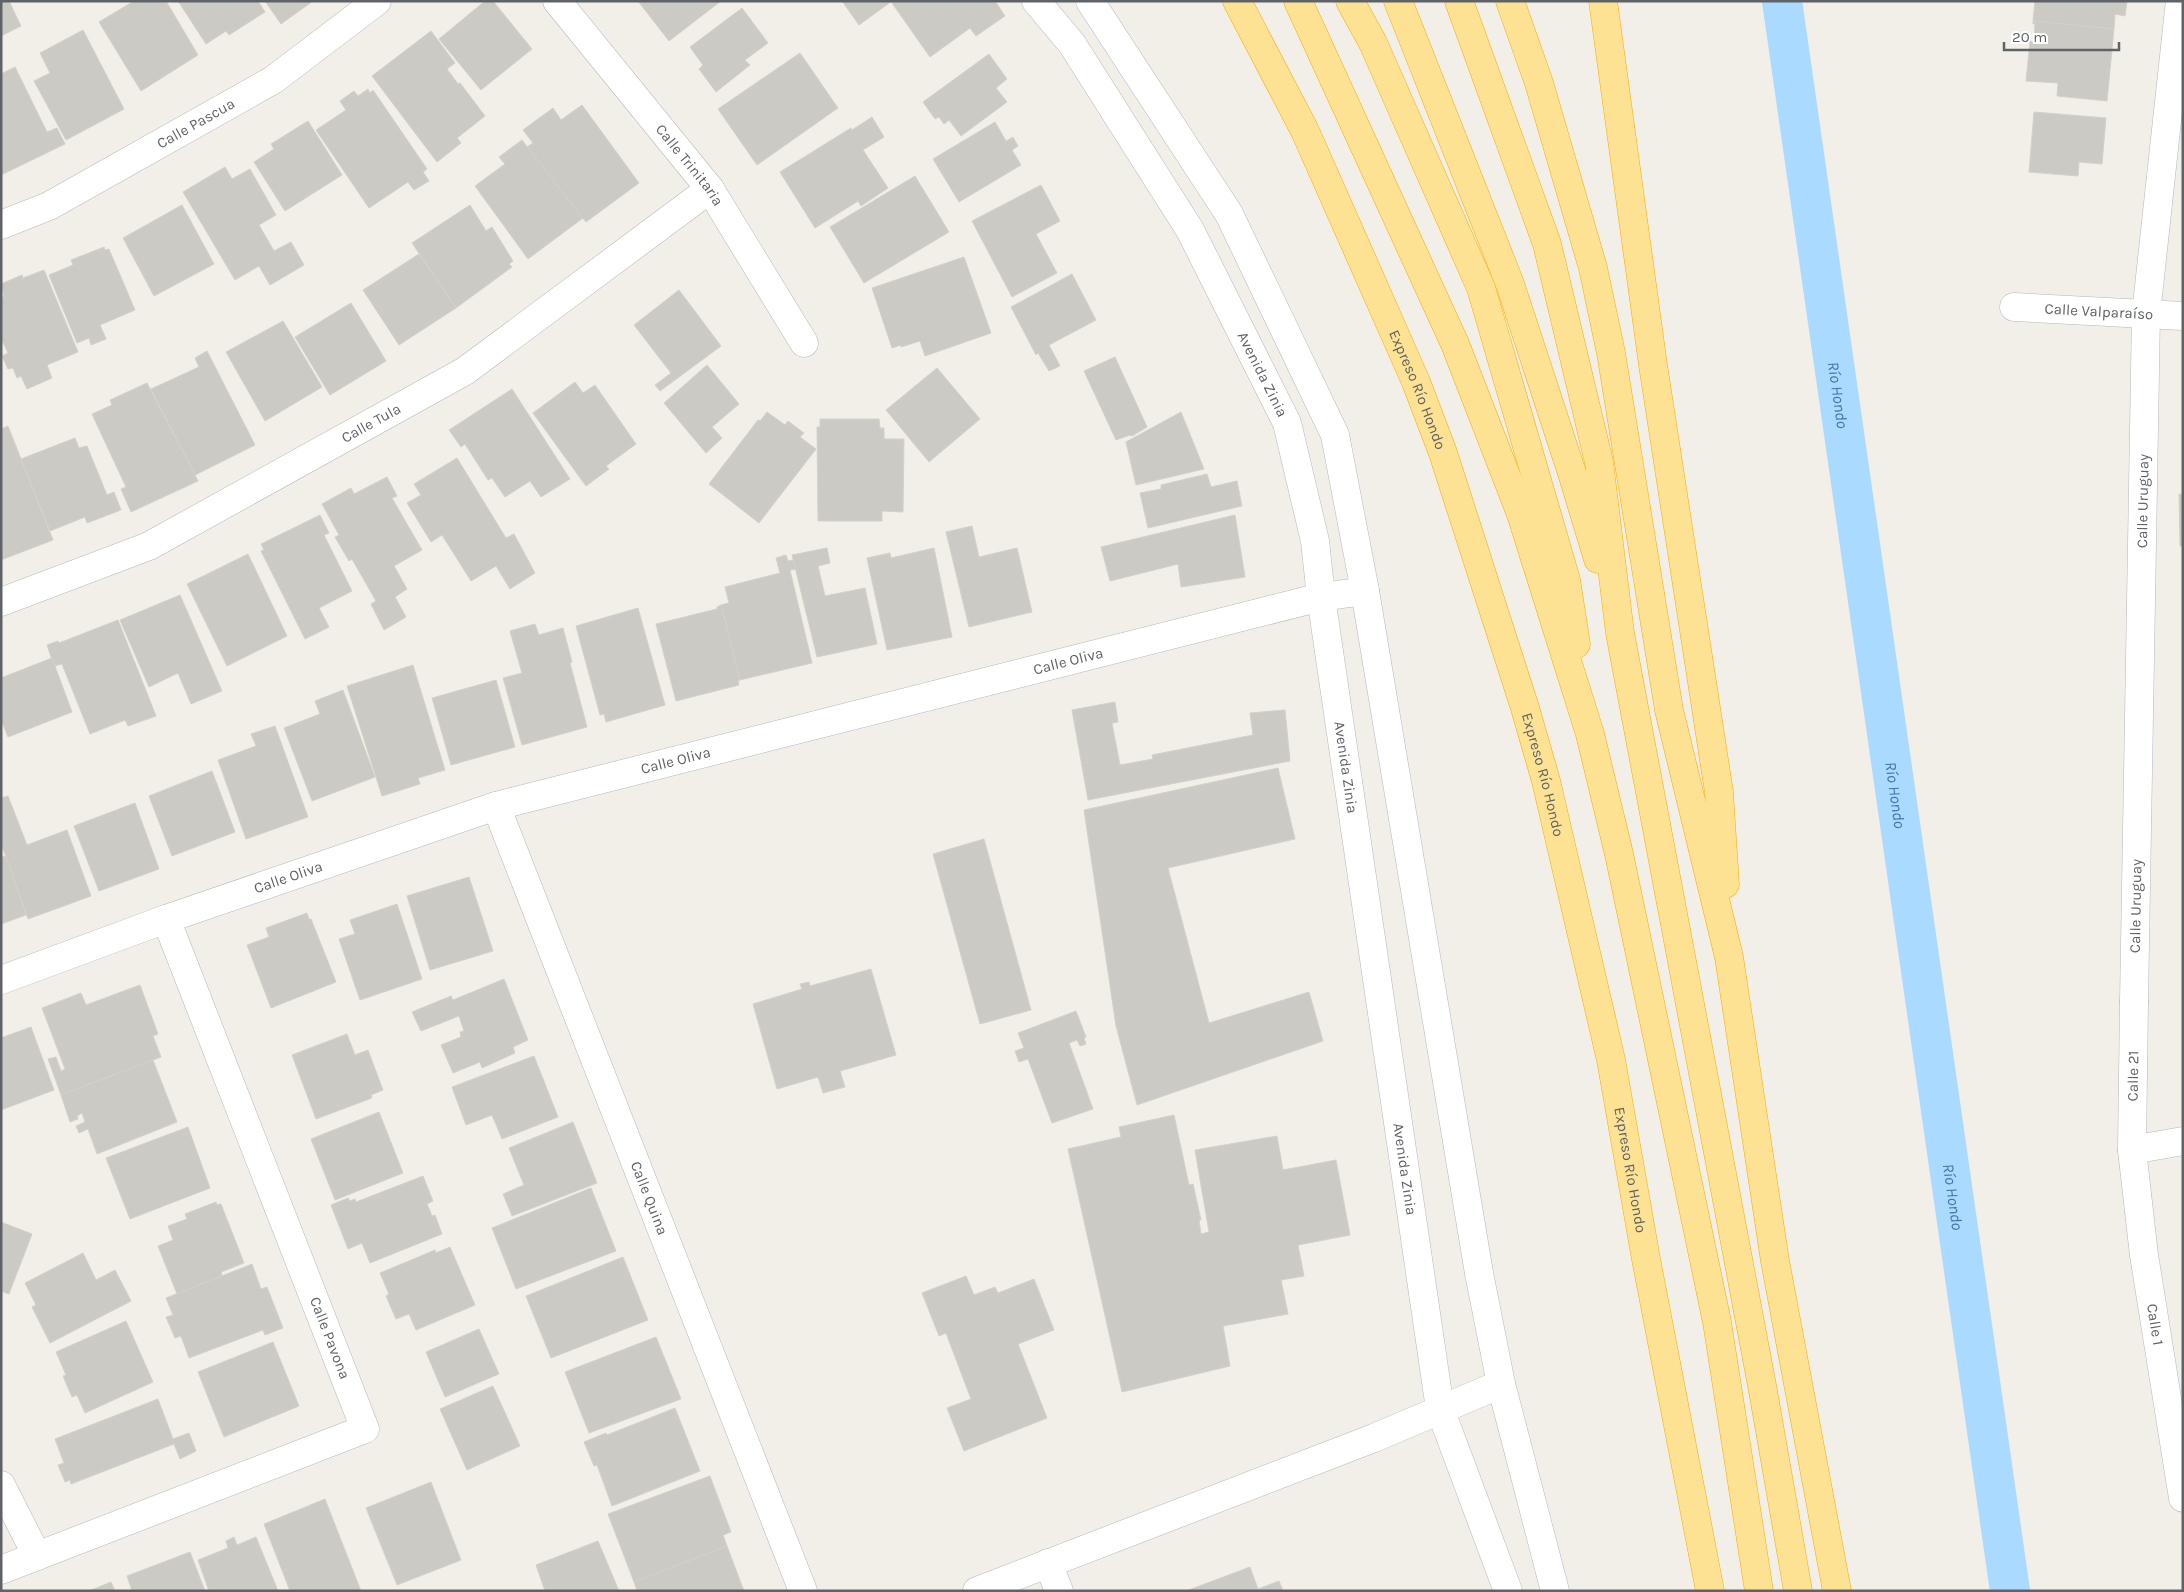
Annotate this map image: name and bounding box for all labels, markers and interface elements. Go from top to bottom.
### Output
scale bar [2004,20,2119,52]
text: 20 m [2012,28,2047,46]
street label: Calle Pascua [154,94,238,153]
street label: Calle Trinitaria [652,121,727,209]
street label: Calle Valparaíso [2044,300,2154,323]
street label: Expreso Río Hondo [1385,327,1450,452]
street label: Avenida Zinia [1234,329,1292,420]
water label: Río Hondo [1824,360,1852,430]
street label: Calle Tula [338,399,404,447]
street label: Calle Uruguay [2133,454,2153,548]
street label: Calle Oliva [1031,644,1105,679]
street label: Expreso Río Hondo [1518,711,1568,838]
street label: Avenida Zinia [1330,720,1362,815]
street label: Calle Oliva [639,743,712,778]
water label: Río Hondo [1881,760,1910,830]
street label: Calle Oliva [251,857,325,897]
street label: Calle Uruguay [2126,859,2145,953]
street label: Calle 21 [2124,1050,2142,1102]
street label: Expreso Río Hondo [1610,1106,1650,1234]
street label: Avenida Zinia [1389,1122,1420,1216]
street label: Calle Quina [627,1159,672,1238]
water label: Río Hondo [1939,1162,1967,1232]
street label: Calle Pavona [306,1294,354,1382]
street label: Calle 1 [2143,1302,2167,1347]

